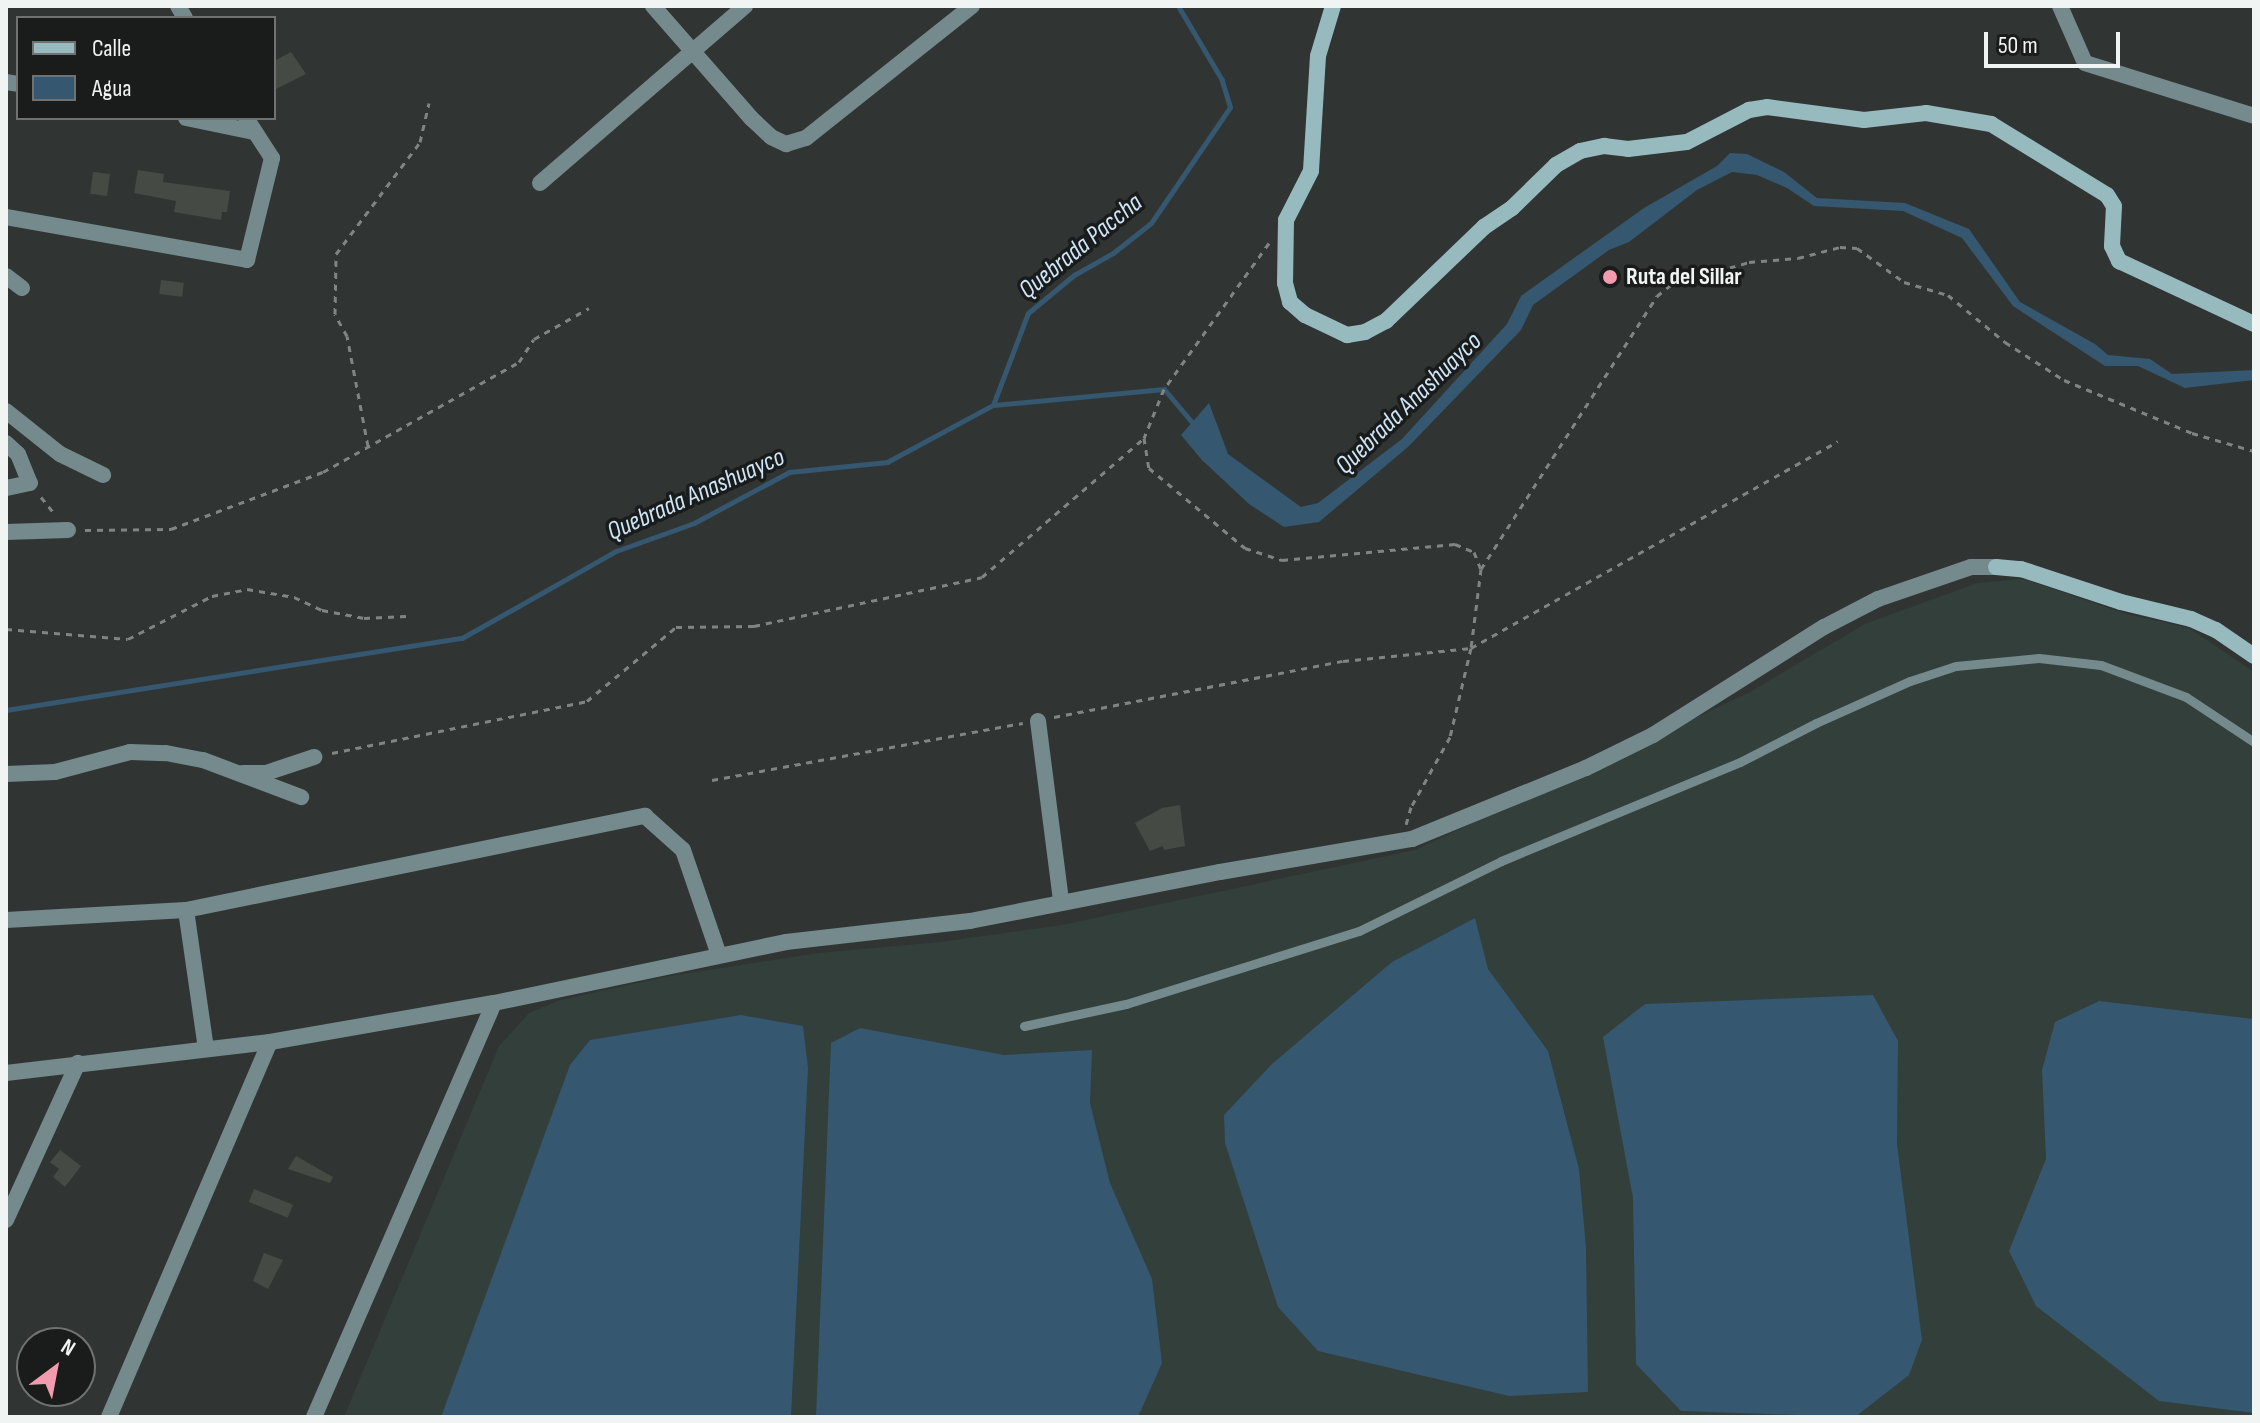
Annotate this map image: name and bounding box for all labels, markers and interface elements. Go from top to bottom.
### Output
legend [16,16,276,120]
scale bar [1988,16,2124,66]
text: 50 m [1998,31,2038,60]
text: Calle [92,34,131,63]
text: Agua [92,74,131,103]
water label: Quebrada Paccha [1013,188,1149,306]
place label: Ruta del Sillar [1626,263,1742,291]
marker: Ruta del Sillar [1601,268,1619,286]
water label: Quebrada Anashuayco [1330,326,1488,482]
water label: Quebrada Anashuayco [602,442,790,548]
north arrow [16,1327,96,1407]
text: N [56,1333,80,1362]

